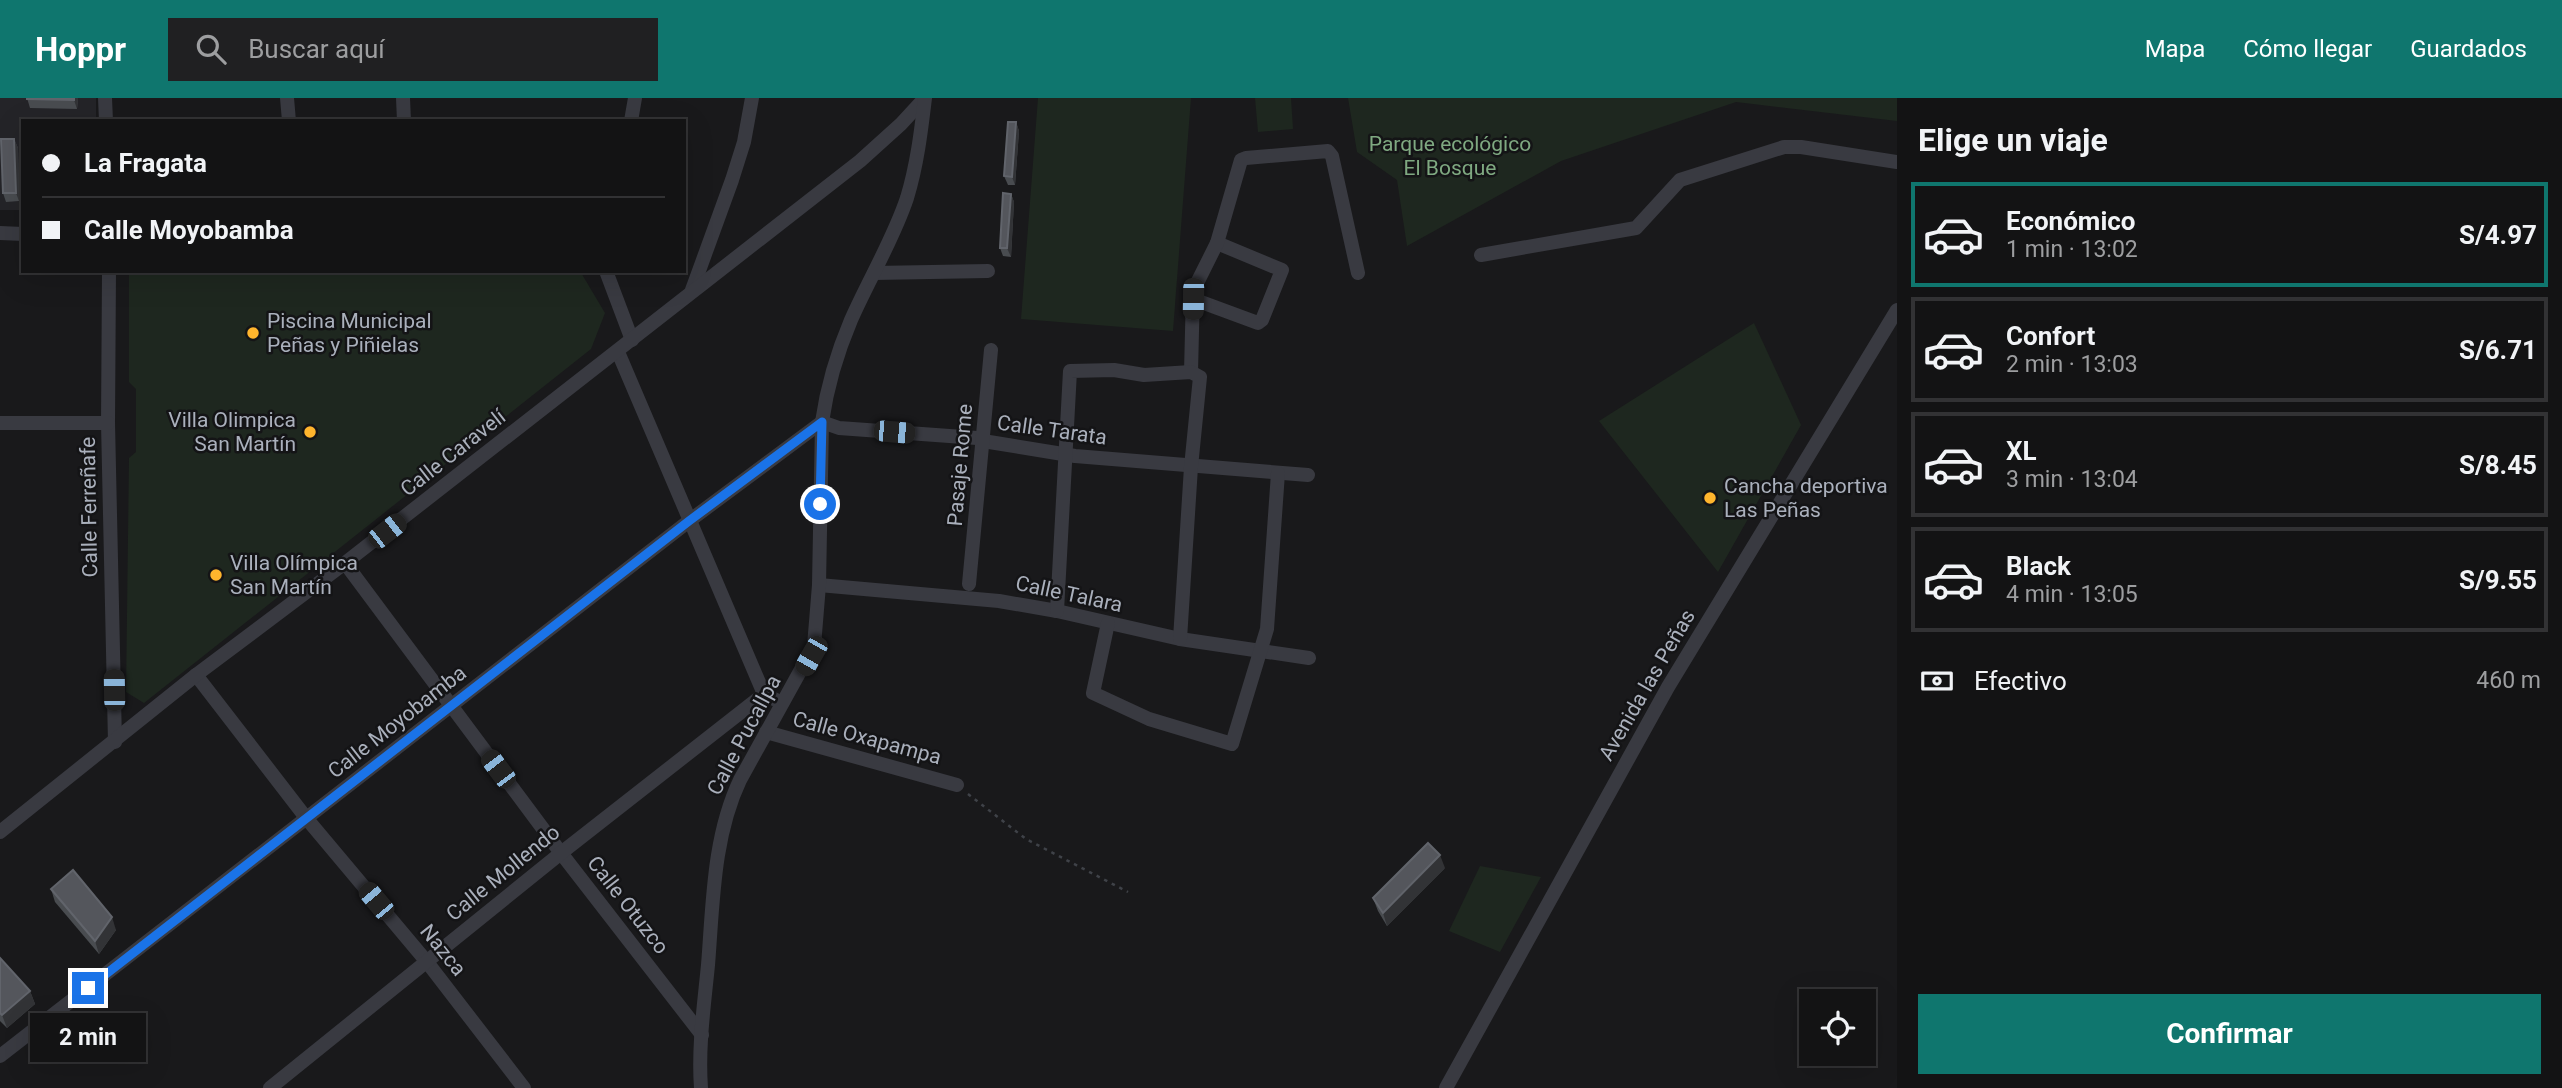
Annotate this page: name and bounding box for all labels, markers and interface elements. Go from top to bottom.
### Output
search box [168,18,658,81]
text: Hoppr [35,30,126,69]
icon: search [192,30,230,68]
text: Buscar aquí [248,34,385,64]
text: Mapa [2145,35,2205,63]
text: Cómo llegar [2243,35,2372,63]
text: Guardados [2410,35,2527,63]
text: Elige un viaje [1918,121,2108,159]
park label: Parque ecológico El Bosque [1369,132,1531,180]
text: La Fragata [84,148,207,178]
icon: car [1922,203,1985,266]
text: Económico [2006,206,2135,236]
text: Calle Moyobamba [84,215,294,245]
text: S/4.97 [2459,220,2537,250]
text: 1 min · 13:02 [2006,236,2138,263]
car [1183,278,1204,320]
place label: Piscina Municipal Peñas y Piñielas [267,309,432,357]
icon: car [1922,318,1985,381]
text: Confort [2006,321,2095,351]
marker: Piscina Municipal Peñas y Piñielas [245,325,261,341]
text: S/6.71 [2459,335,2537,365]
text: 2 min · 13:03 [2006,351,2138,378]
street label: Pasaje Rome [943,403,977,527]
street label: Calle Caravelí [396,404,511,501]
place label: Villa Olimpica San Martín [168,408,296,456]
street label: Calle Tarata [996,410,1108,450]
car [873,420,916,444]
marker: Villa Olimpica San Martín [302,424,318,440]
icon: car [1922,433,1985,496]
text: XL [2006,436,2037,466]
street label: Calle Ferreñafe [76,437,102,577]
text: S/8.45 [2459,450,2537,480]
text: 3 min · 13:04 [2006,466,2138,493]
place label: Cancha deportiva Las Peñas [1724,474,1888,522]
route start [804,488,836,520]
marker: Cancha deportiva Las Peñas [1702,490,1718,506]
car [364,510,411,552]
icon: car [1922,548,1985,611]
place label: Villa Olímpica San Martín [230,551,358,599]
text: Black [2006,551,2071,581]
text: S/9.55 [2459,565,2537,595]
marker: Villa Olímpica San Martín [208,567,224,583]
street label: Calle Talara [1013,571,1125,617]
text: 4 min · 13:05 [2006,581,2138,608]
street label: Avenida las Peñas [1594,605,1700,765]
car [792,633,831,679]
street label: Calle Moyobamba [323,661,471,783]
icon: cash [1918,662,1956,700]
text: Efectivo [1974,666,2067,696]
text: 460 m [2476,667,2541,694]
car [104,669,125,711]
street label: Calle Pucallpa [702,671,786,799]
street label: Calle Oxapampa [790,707,944,769]
car [477,746,520,792]
street label: Calle Mollendo [442,820,564,926]
street label: Calle Otuzco [582,851,674,959]
car [355,878,398,924]
street label: Nazca [415,919,471,981]
route end [72,972,104,1004]
map controls [1799,989,1876,1066]
button: locate [1799,989,1876,1066]
button: Confirmar [1918,994,2541,1074]
callout: 2 min [30,1012,146,1062]
text: 2 min [59,1024,117,1051]

